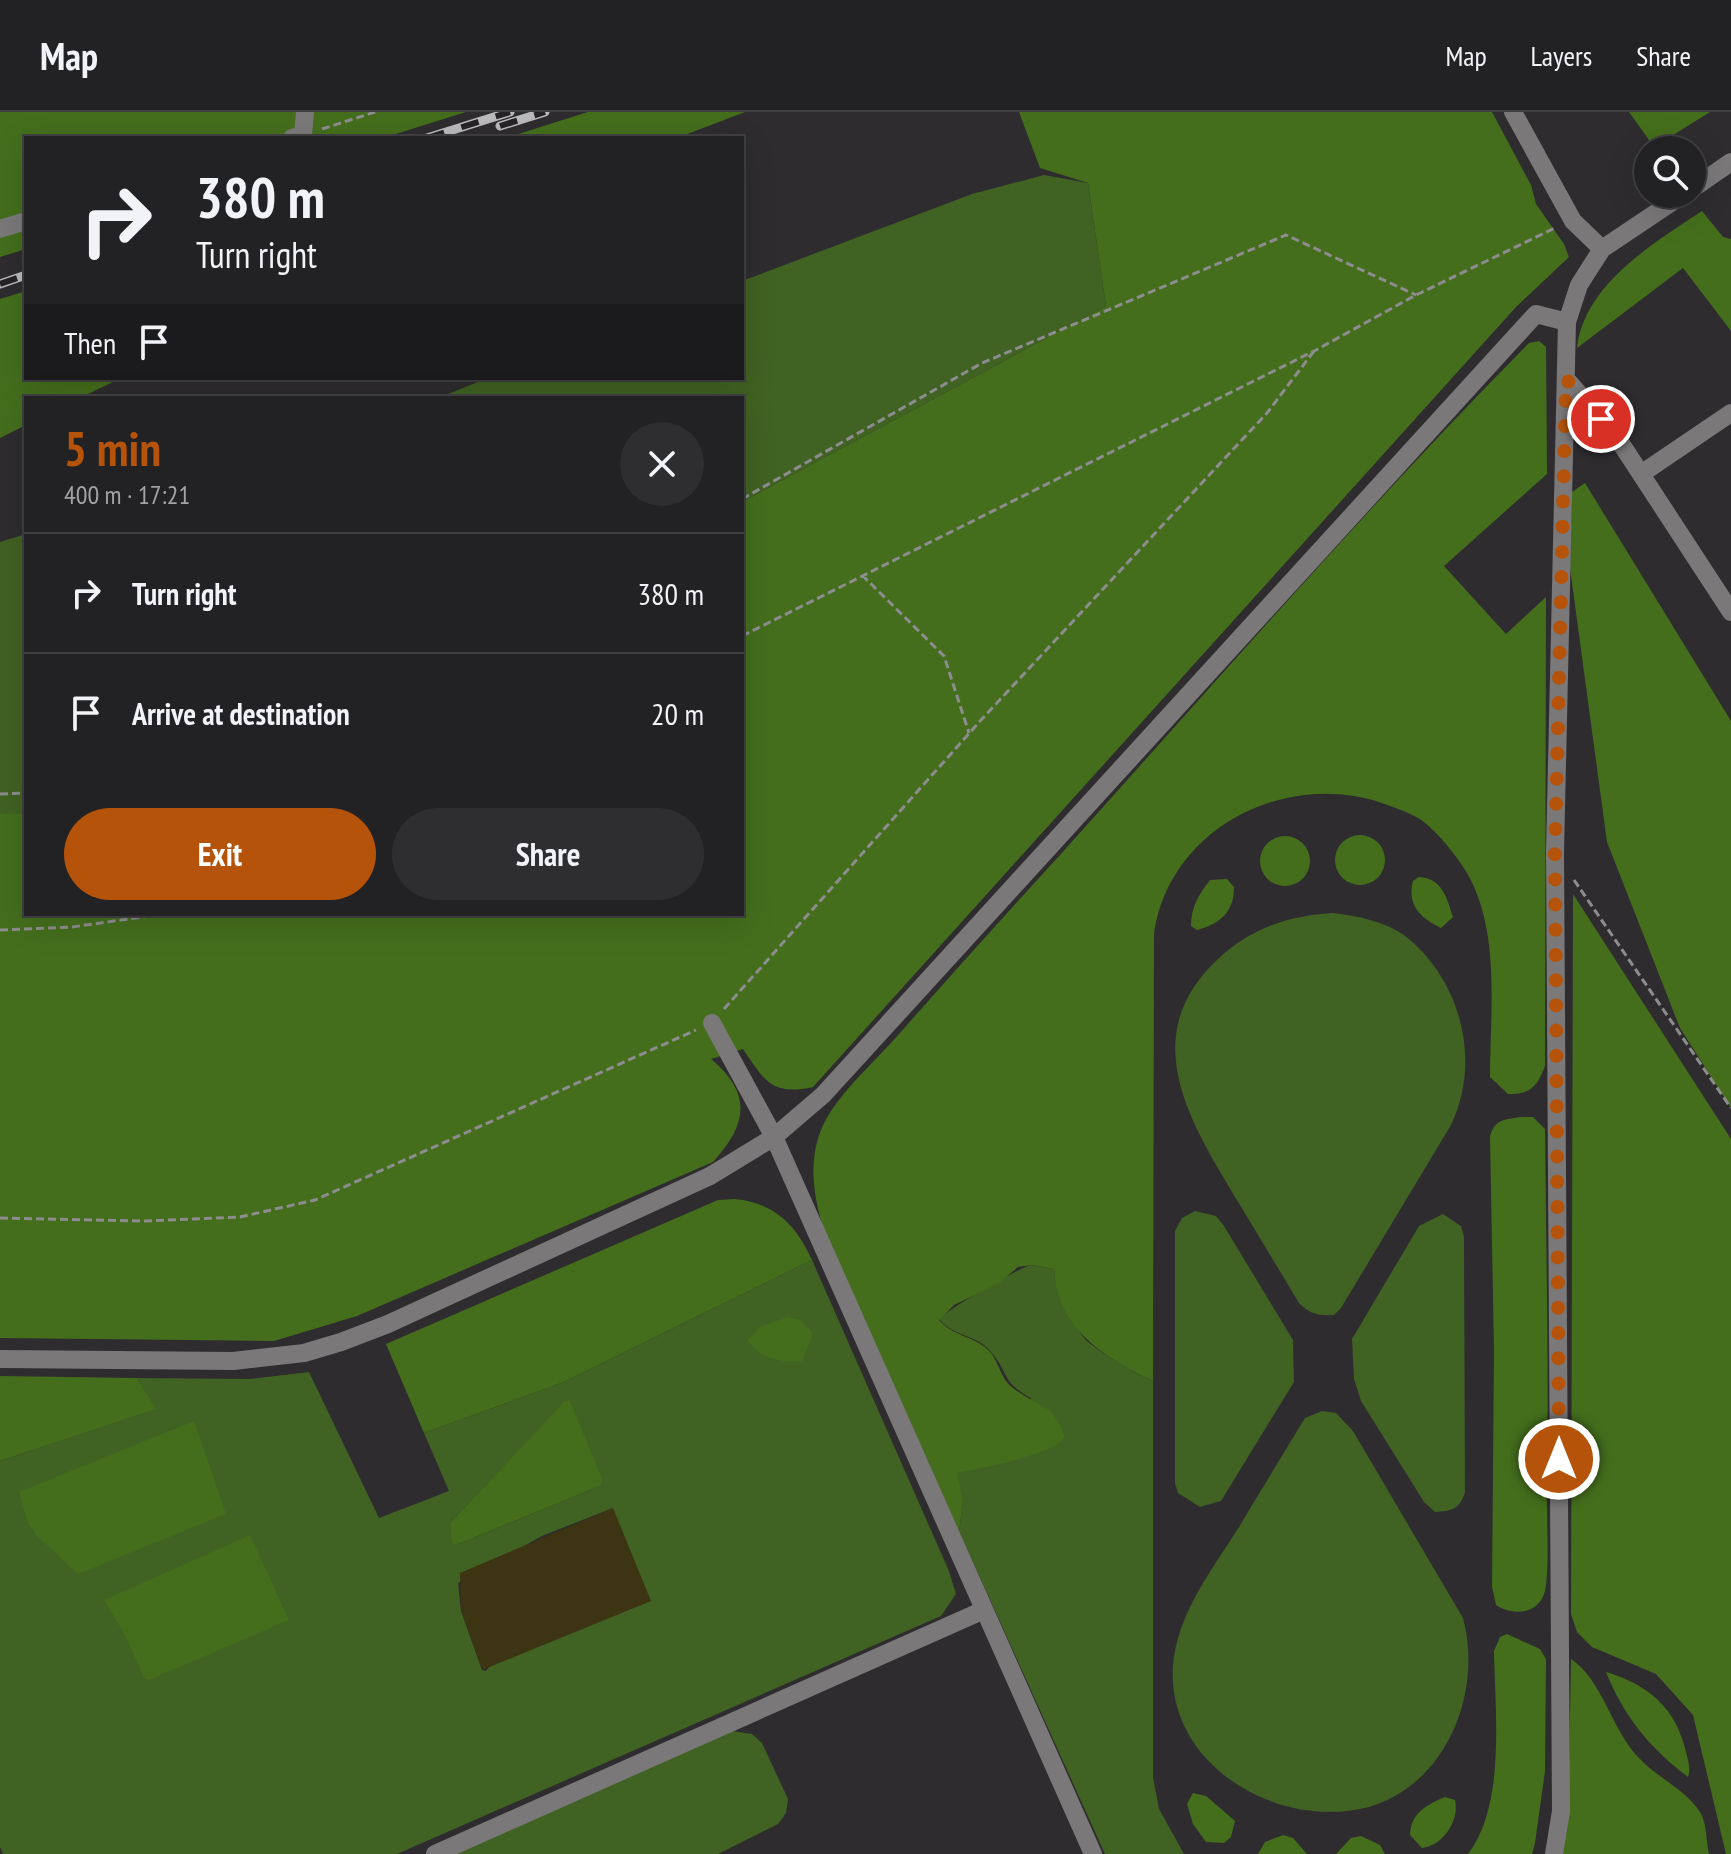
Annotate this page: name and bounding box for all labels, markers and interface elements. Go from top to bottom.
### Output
text: Map [40,31,98,80]
text: Map [1445,37,1487,74]
text: Layers [1531,37,1592,74]
text: Share [1636,37,1691,74]
map controls [1634,136,1706,208]
button: search [1634,136,1706,208]
text: 380 m [196,161,325,233]
icon: right [64,168,168,272]
text: Turn right [196,231,317,278]
icon: arrive [132,320,176,364]
text: Then [64,323,116,362]
pin [1567,385,1635,453]
icon: arrive [1579,397,1623,441]
text: 5 min [64,417,161,479]
button: close [620,422,704,506]
text: 400 m · 17:21 [64,478,190,511]
icon: right [64,571,108,615]
text: Turn right [132,574,236,613]
text: 380 m [638,574,704,613]
icon: arrive [64,691,108,735]
text: Arrive at destination [132,694,350,733]
text: 20 m [651,694,704,733]
button: Exit [64,808,376,900]
button: Share [392,808,704,900]
position arrow [1517,1417,1601,1501]

